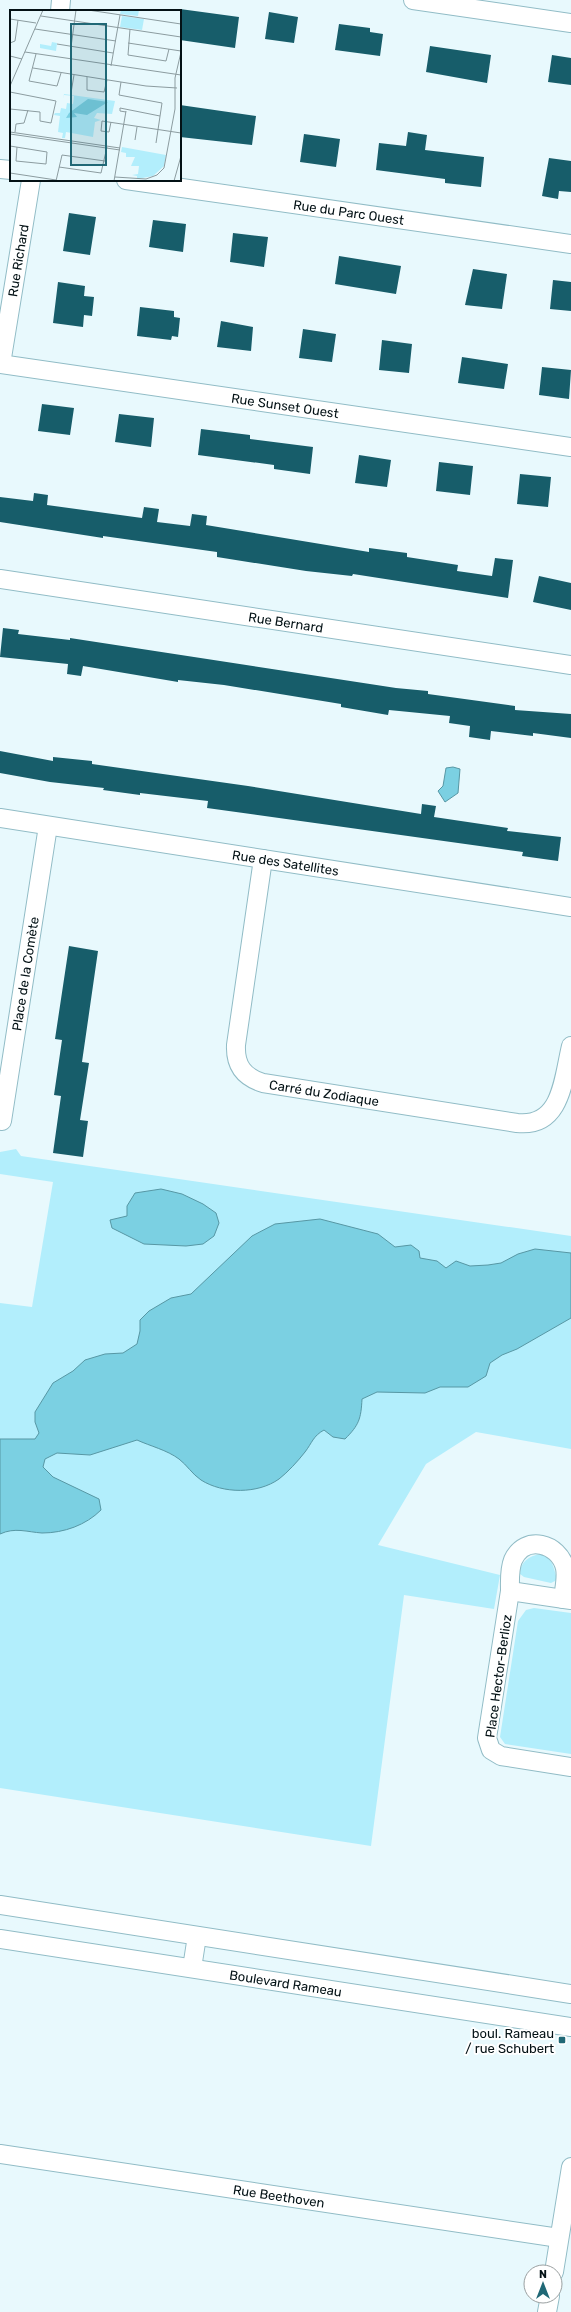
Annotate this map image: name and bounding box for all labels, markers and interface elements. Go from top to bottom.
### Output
inset map [10,10,181,181]
street label: Rue du Parc Ouest [292,197,405,228]
street label: Rue Richard [5,223,32,298]
street label: Rue Sunset Ouest [230,391,340,421]
street label: Rue Bernard [247,610,324,636]
street label: Rue des Satellites [231,847,340,879]
street label: Place de la Comète [9,916,42,1032]
street label: Carré du Zodiaque [268,1077,380,1109]
street label: Place Hector-Berlioz [482,1613,515,1739]
street label: Boulevard Rameau [228,1967,343,2000]
place label: boul. Rameau / rue Schubert [465,2026,554,2056]
marker: boul. Rameau / rue Schubert [557,2035,567,2045]
street label: Rue Beethoven [232,2182,326,2211]
north arrow [523,2264,563,2304]
text: N [539,2268,547,2281]

